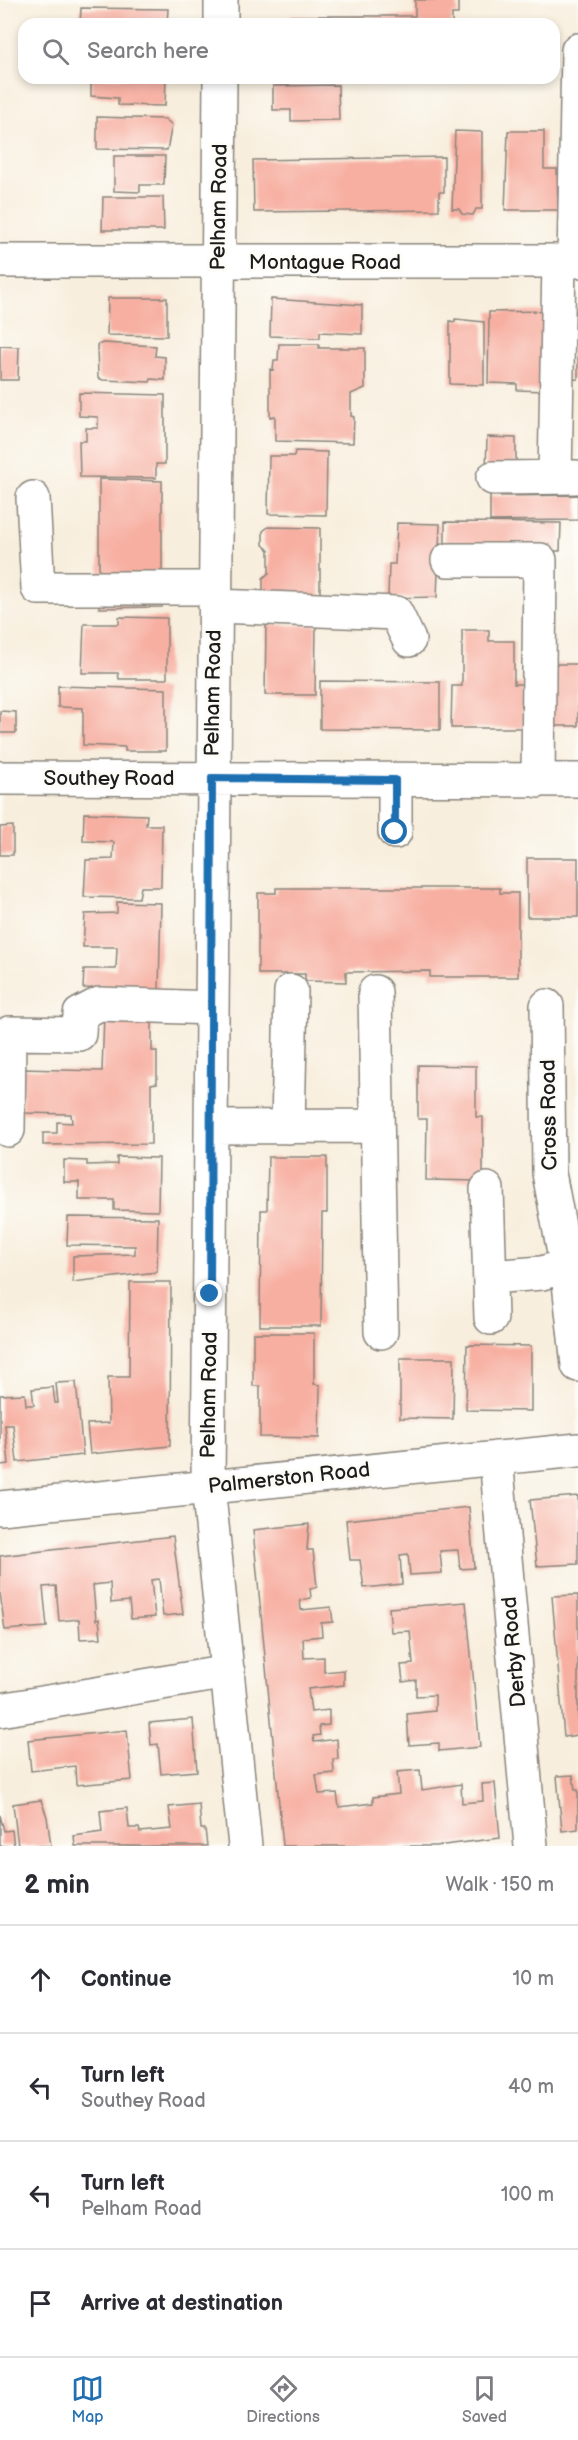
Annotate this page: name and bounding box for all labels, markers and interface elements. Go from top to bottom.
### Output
search box [18,18,560,84]
icon: search [39,35,72,68]
text: Search here [87,38,209,65]
street label: Pelham Road [205,143,233,271]
street label: Montague Road [249,250,401,275]
street label: Pelham Road [199,629,227,757]
street label: Southey Road [44,766,175,791]
route start [381,818,407,844]
street label: Cross Road [536,1059,562,1171]
route end [196,1280,222,1306]
street label: Pelham Road [195,1331,223,1459]
street label: Palmerston Road [207,1457,371,1499]
street label: Derby Road [497,1596,531,1708]
text: 2 min [24,1870,90,1901]
text: Walk · 150 m [445,1873,554,1897]
icon: ahead [24,1963,57,1996]
text: Continue [81,1966,171,1993]
text: 10 m [513,1967,554,1991]
text: Turn left [81,2062,165,2089]
icon: left [24,2071,57,2104]
text: 40 m [508,2075,554,2099]
text: Southey Road [81,2089,206,2113]
text: Turn left [81,2170,165,2197]
icon: left [24,2179,57,2212]
text: 100 m [501,2183,554,2207]
text: Pelham Road [81,2197,202,2221]
icon: arrive [24,2287,57,2320]
text: Arrive at destination [81,2290,283,2317]
tab: Map [71,2372,104,2427]
tab: Directions [246,2372,320,2427]
tab: Saved [462,2372,507,2427]

